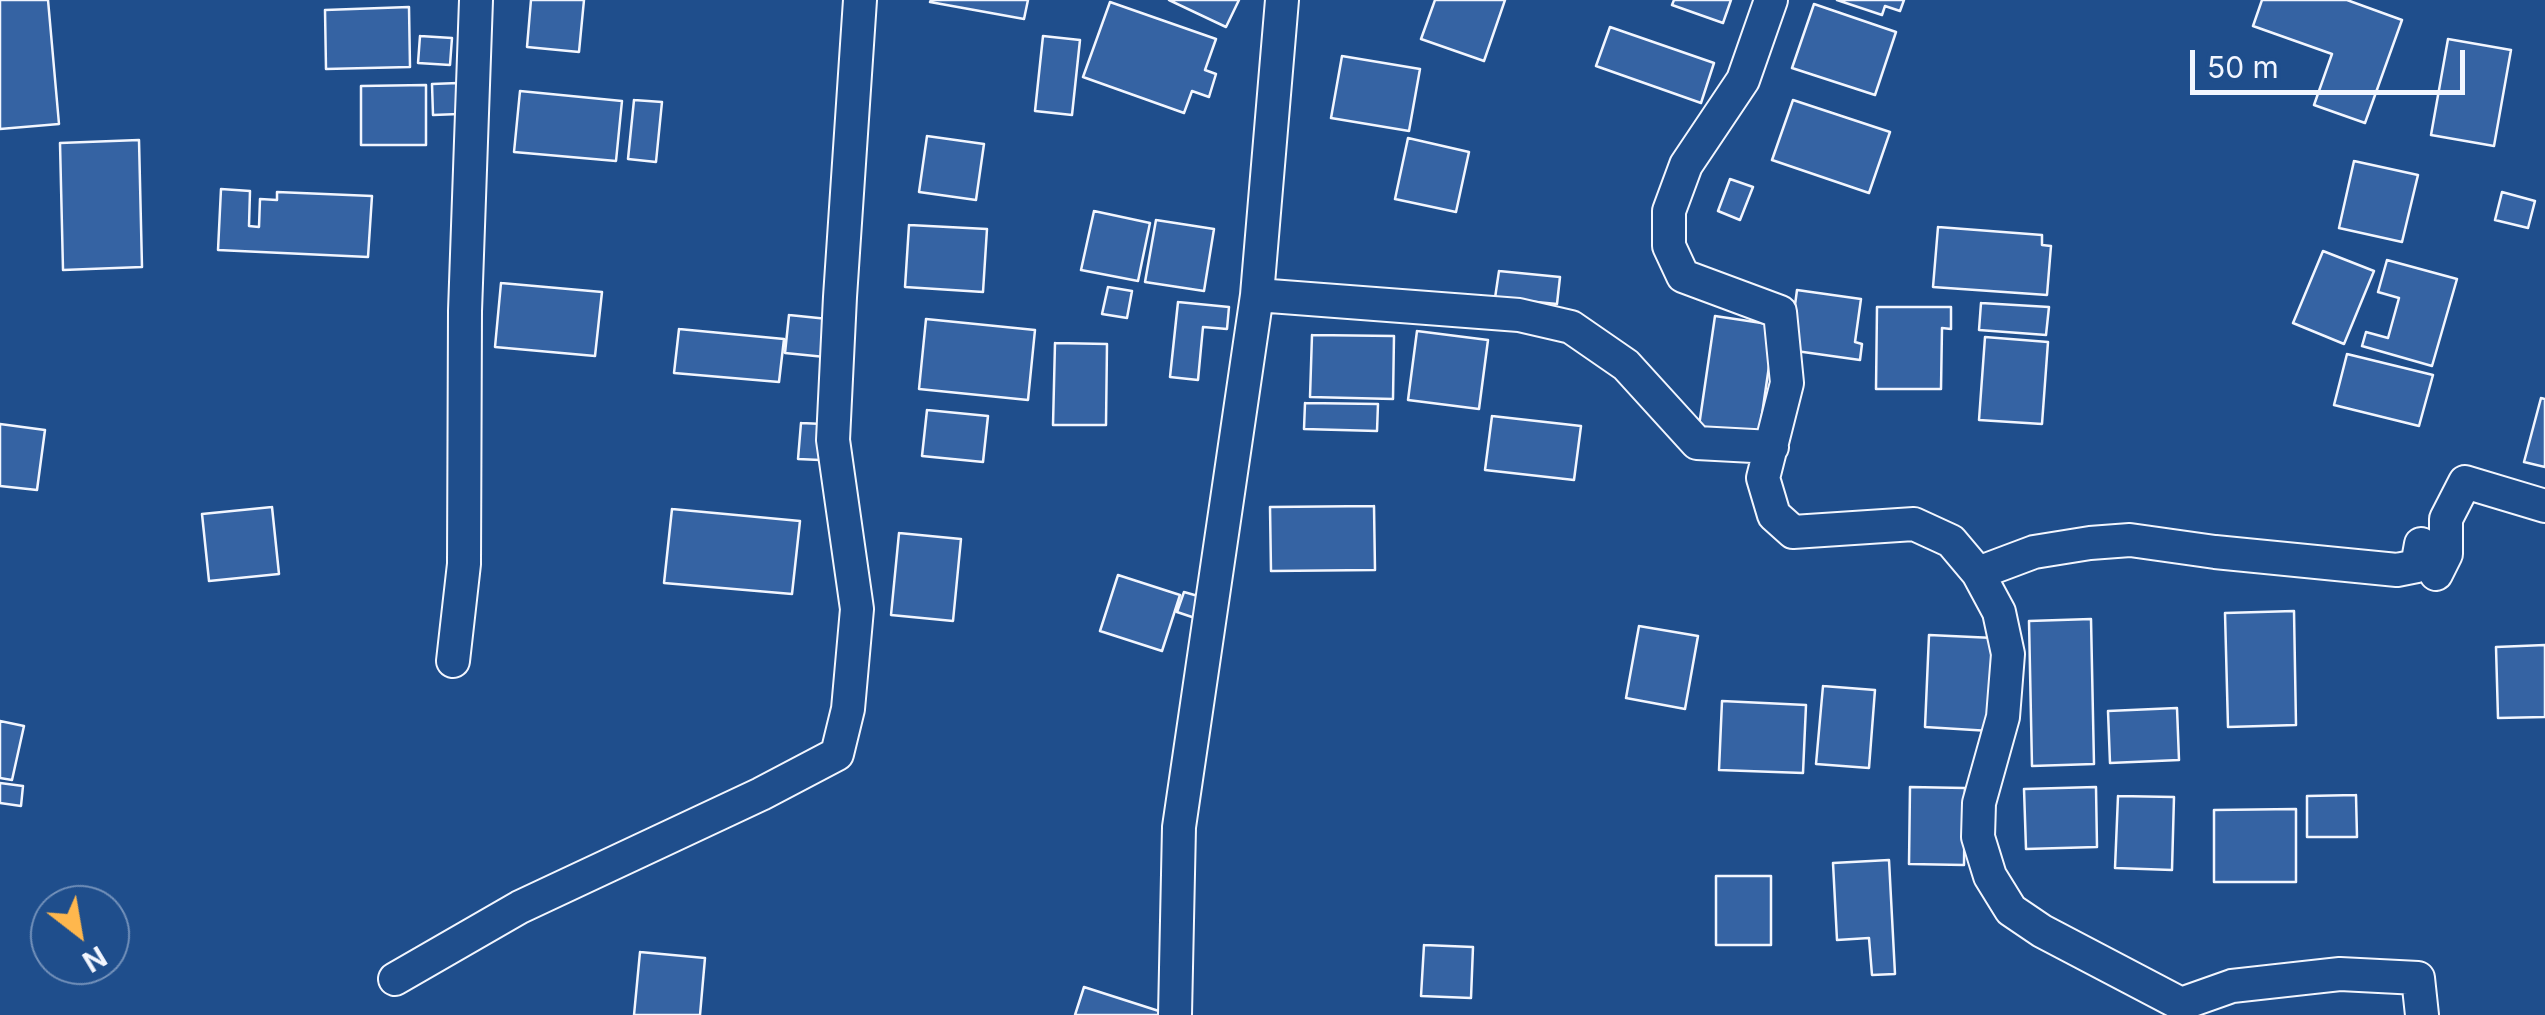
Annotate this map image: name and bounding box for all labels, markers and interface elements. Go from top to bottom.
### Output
scale bar [2195,30,2470,92]
text: 50 m [2207,49,2279,85]
north arrow [30,885,130,985]
text: N [77,939,112,979]

